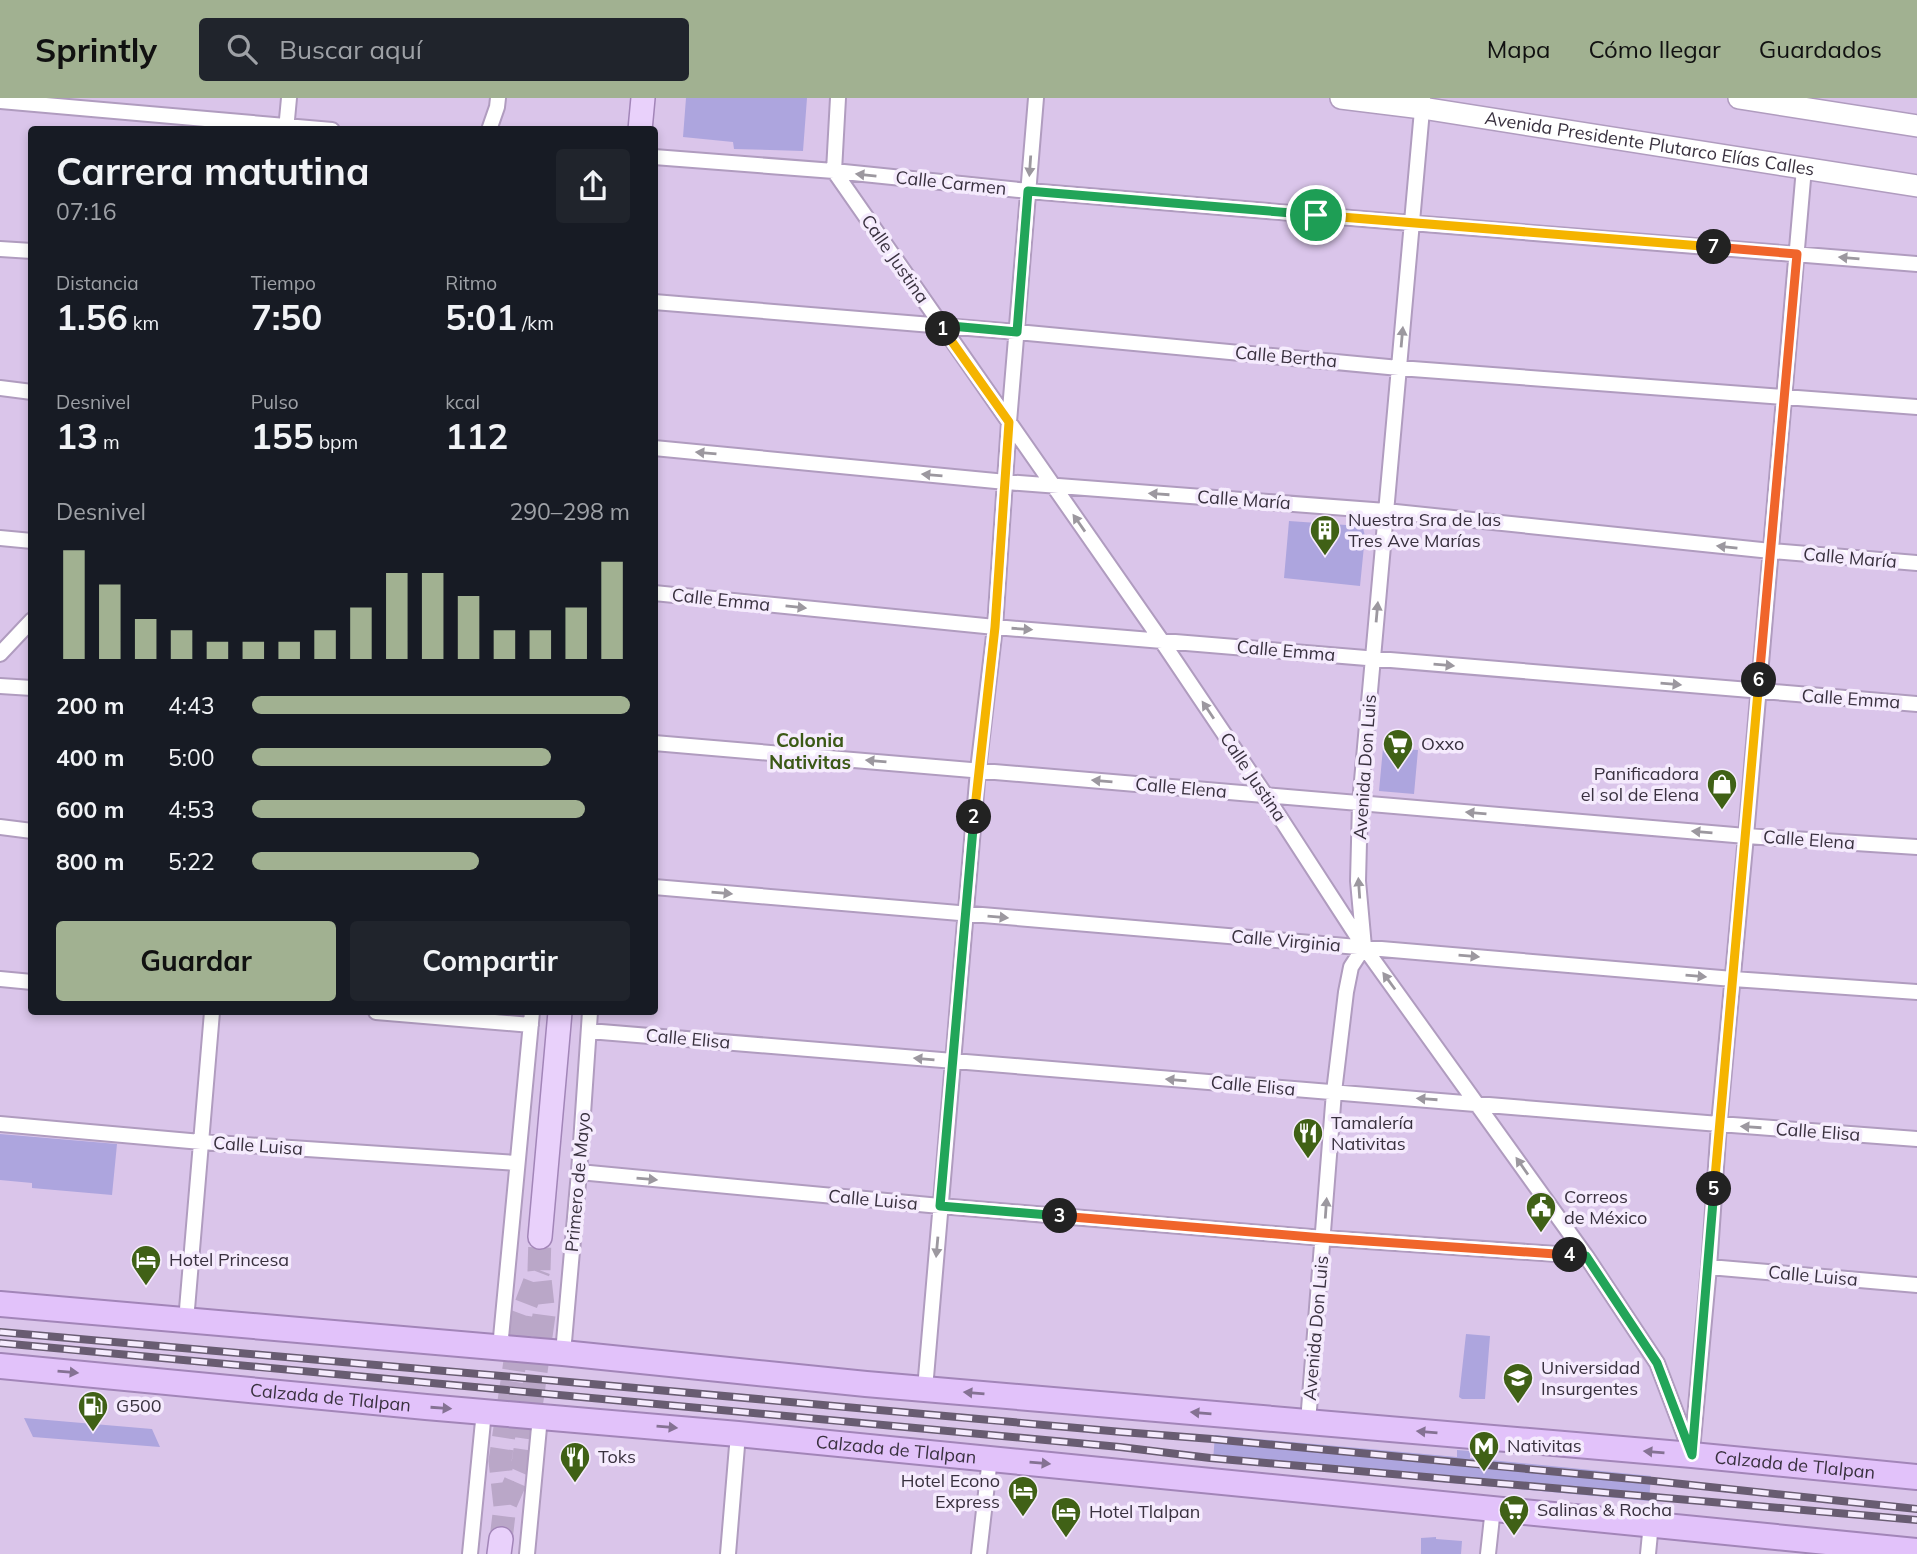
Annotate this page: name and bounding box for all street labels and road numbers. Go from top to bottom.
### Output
street label: Avenida Presidente Plutarco Elías Calles [1483,106,1816,181]
street label: Calle Carmen [894,165,1008,200]
street label: Calle Justina [856,210,934,307]
street label: Calle Bertha [1234,341,1338,372]
street label: Calle María [1196,485,1292,514]
street label: Calle María [1802,542,1898,573]
street label: Calle Emma [671,583,771,616]
street label: Calle Emma [1236,635,1336,666]
street label: Calle Emma [1801,684,1901,713]
street label: Avenida Don Luis [1348,694,1381,840]
street label: Calle Justina [1215,728,1292,826]
street label: Calle Elena [1134,772,1228,803]
street label: Calle Elena [1762,825,1856,854]
street label: Calle Virginia [1230,924,1342,957]
street label: Calle Elisa [645,1023,731,1054]
street label: Calle Elisa [1210,1070,1296,1101]
street label: Primero de Mayo [560,1111,595,1253]
street label: Calle Elisa [1775,1117,1861,1146]
street label: Calle Luisa [212,1131,304,1160]
street label: Calle Luisa [827,1184,919,1215]
street label: Avenida Don Luis [1298,1255,1333,1401]
street label: Calle Luisa [1767,1260,1859,1291]
street label: Calzada de Tlalpan [249,1378,412,1416]
street label: Calzada de Tlalpan [815,1430,978,1469]
street label: Calzada de Tlalpan [1713,1445,1876,1484]

